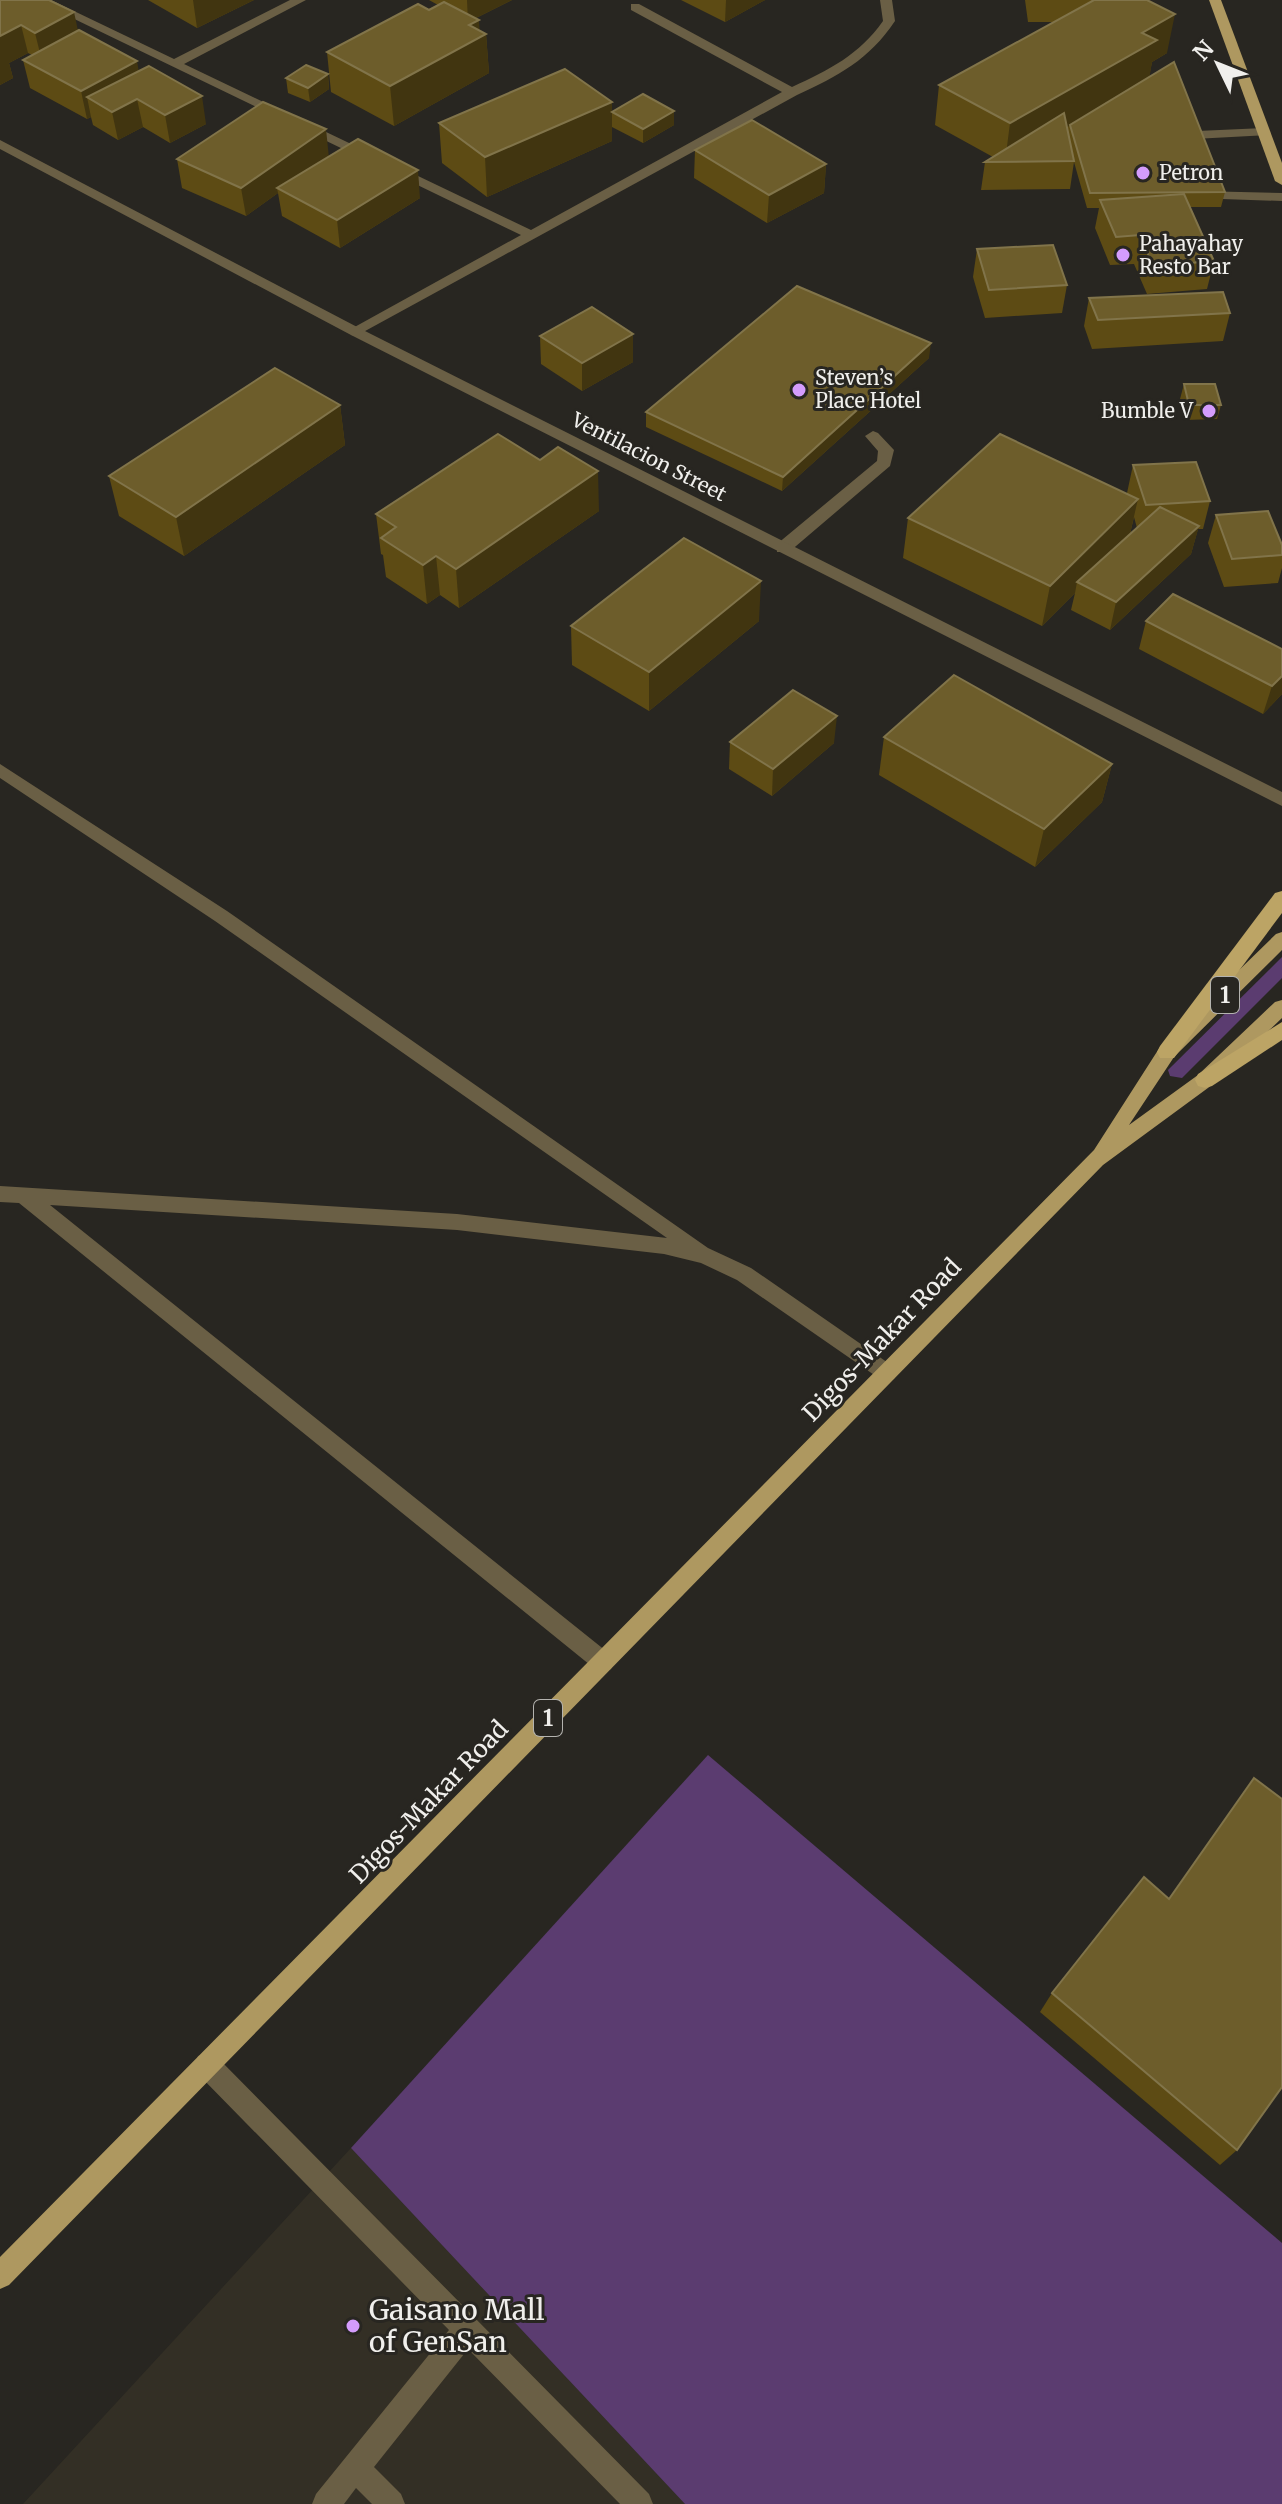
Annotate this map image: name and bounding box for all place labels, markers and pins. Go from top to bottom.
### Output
place label: Petron [1159,160,1223,185]
marker: Petron [1134,164,1152,182]
place label: Pahayahay Resto Bar [1139,231,1244,279]
marker: Pahayahay Resto Bar [1114,246,1132,264]
place label: Steven’s Place Hotel [815,365,921,413]
marker: Steven’s Place Hotel [790,381,808,399]
place label: Bumble V [1101,398,1194,423]
marker: Bumble V [1200,402,1218,420]
place label: Gaisano Mall of GenSan [369,2292,545,2360]
marker: Gaisano Mall of GenSan [344,2317,362,2335]

